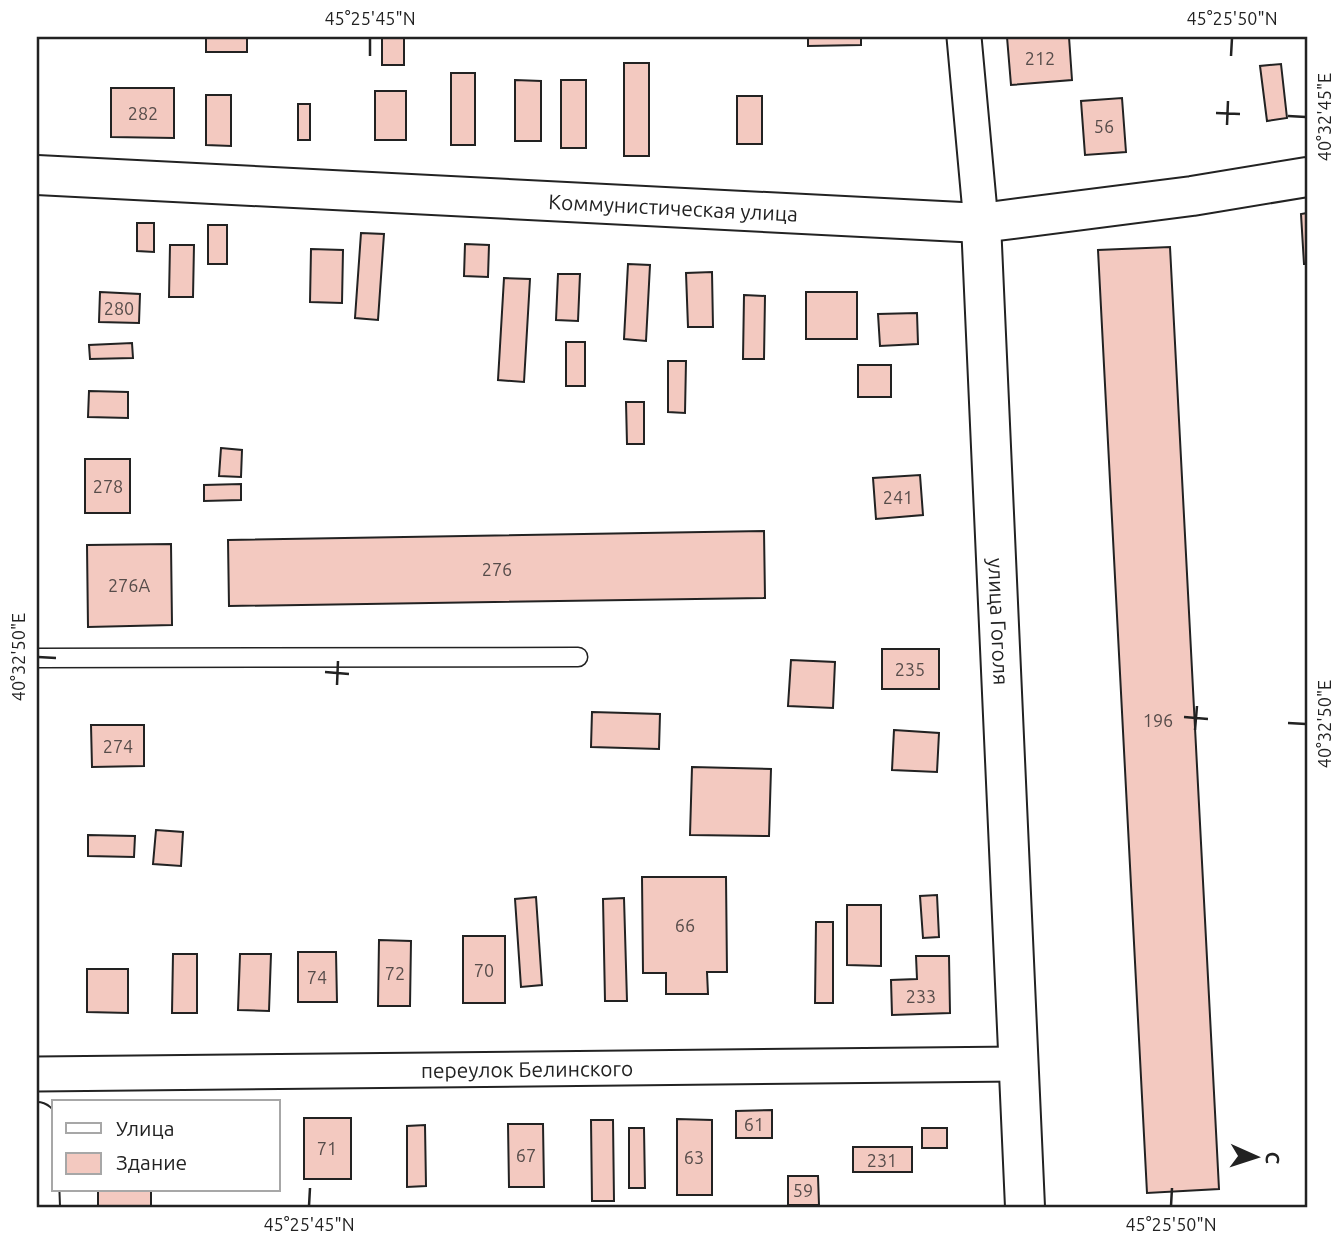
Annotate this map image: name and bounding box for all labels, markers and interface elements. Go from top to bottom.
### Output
text: 45°25'45"N [324,8,416,28]
text: 45°25'50"N [1186,8,1278,28]
house number: 212 [1025,48,1055,68]
text: 40°32'45"E [1314,73,1334,161]
house number: 282 [128,103,158,123]
house number: 56 [1094,116,1114,136]
street label: Коммунистическая улица [548,189,798,226]
house number: 280 [104,298,134,318]
house number: 278 [93,476,123,496]
house number: 241 [883,487,913,507]
street label: улица Гоголя [984,557,1014,686]
house number: 276 [482,559,512,579]
house number: 276А [108,575,150,595]
text: 40°32'50"E [8,613,28,701]
house number: 235 [895,659,925,679]
text: 40°32'50"E [1314,680,1334,768]
house number: 196 [1143,710,1173,730]
house number: 274 [103,736,133,756]
house number: 66 [675,915,695,935]
house number: 70 [474,960,494,980]
house number: 72 [385,963,405,983]
house number: 74 [307,967,327,987]
house number: 233 [906,986,936,1006]
street label: переулок Белинского [421,1056,633,1082]
legend [52,1100,280,1192]
house number: 61 [744,1114,764,1134]
text: Улица [116,1116,174,1140]
north arrow [1222,1122,1292,1192]
house number: 71 [317,1138,337,1158]
house number: 67 [516,1145,536,1165]
house number: 63 [684,1147,704,1167]
text: Здание [116,1150,187,1174]
house number: 231 [867,1150,897,1170]
text: С [1262,1151,1284,1165]
house number: 59 [793,1180,813,1200]
text: 45°25'45"N [263,1214,355,1234]
text: 45°25'50"N [1125,1214,1217,1234]

